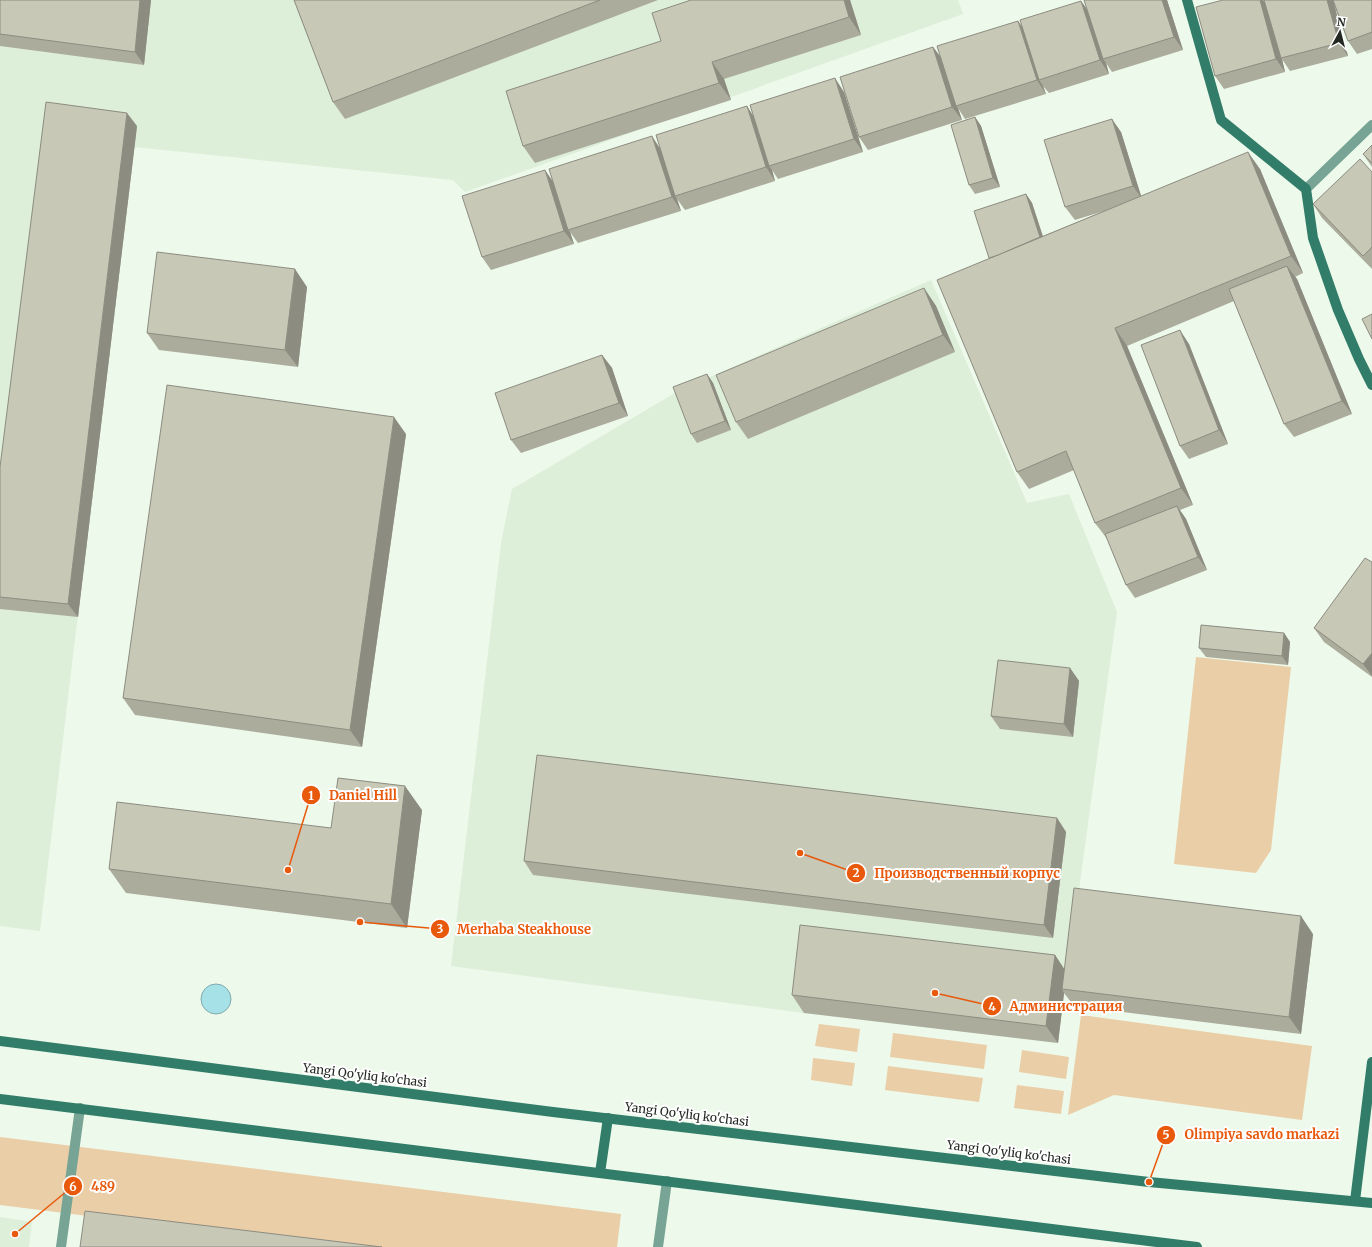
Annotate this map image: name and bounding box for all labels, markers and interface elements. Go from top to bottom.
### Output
north arrow [1320,12,1360,52]
text: N [1336,15,1347,30]
callout: Daniel Hill [301,783,405,808]
text: Daniel Hill [329,787,397,804]
text: 1 [308,788,314,803]
callout: Производственный корпус [846,861,1068,886]
text: 2 [852,865,860,880]
text: Производственный корпус [874,865,1060,882]
callout: Merhaba Steakhouse [430,916,599,941]
text: 3 [437,921,444,936]
text: Merhaba Steakhouse [457,921,591,938]
callout: Администрация [982,994,1131,1019]
text: Администрация [1009,998,1122,1015]
text: 4 [988,999,996,1014]
street label: Yangi Qo'yliq ko'chasi [301,1060,428,1090]
street label: Yangi Qo'yliq ko'chasi [623,1099,750,1129]
callout: Olimpiya savdo markazi [1156,1122,1347,1147]
text: Olimpiya savdo markazi [1185,1126,1340,1143]
text: 5 [1162,1127,1170,1142]
street label: Yangi Qo'yliq ko'chasi [945,1137,1072,1167]
callout: 489 [63,1174,123,1199]
text: 489 [91,1178,115,1195]
text: 6 [69,1179,77,1194]

